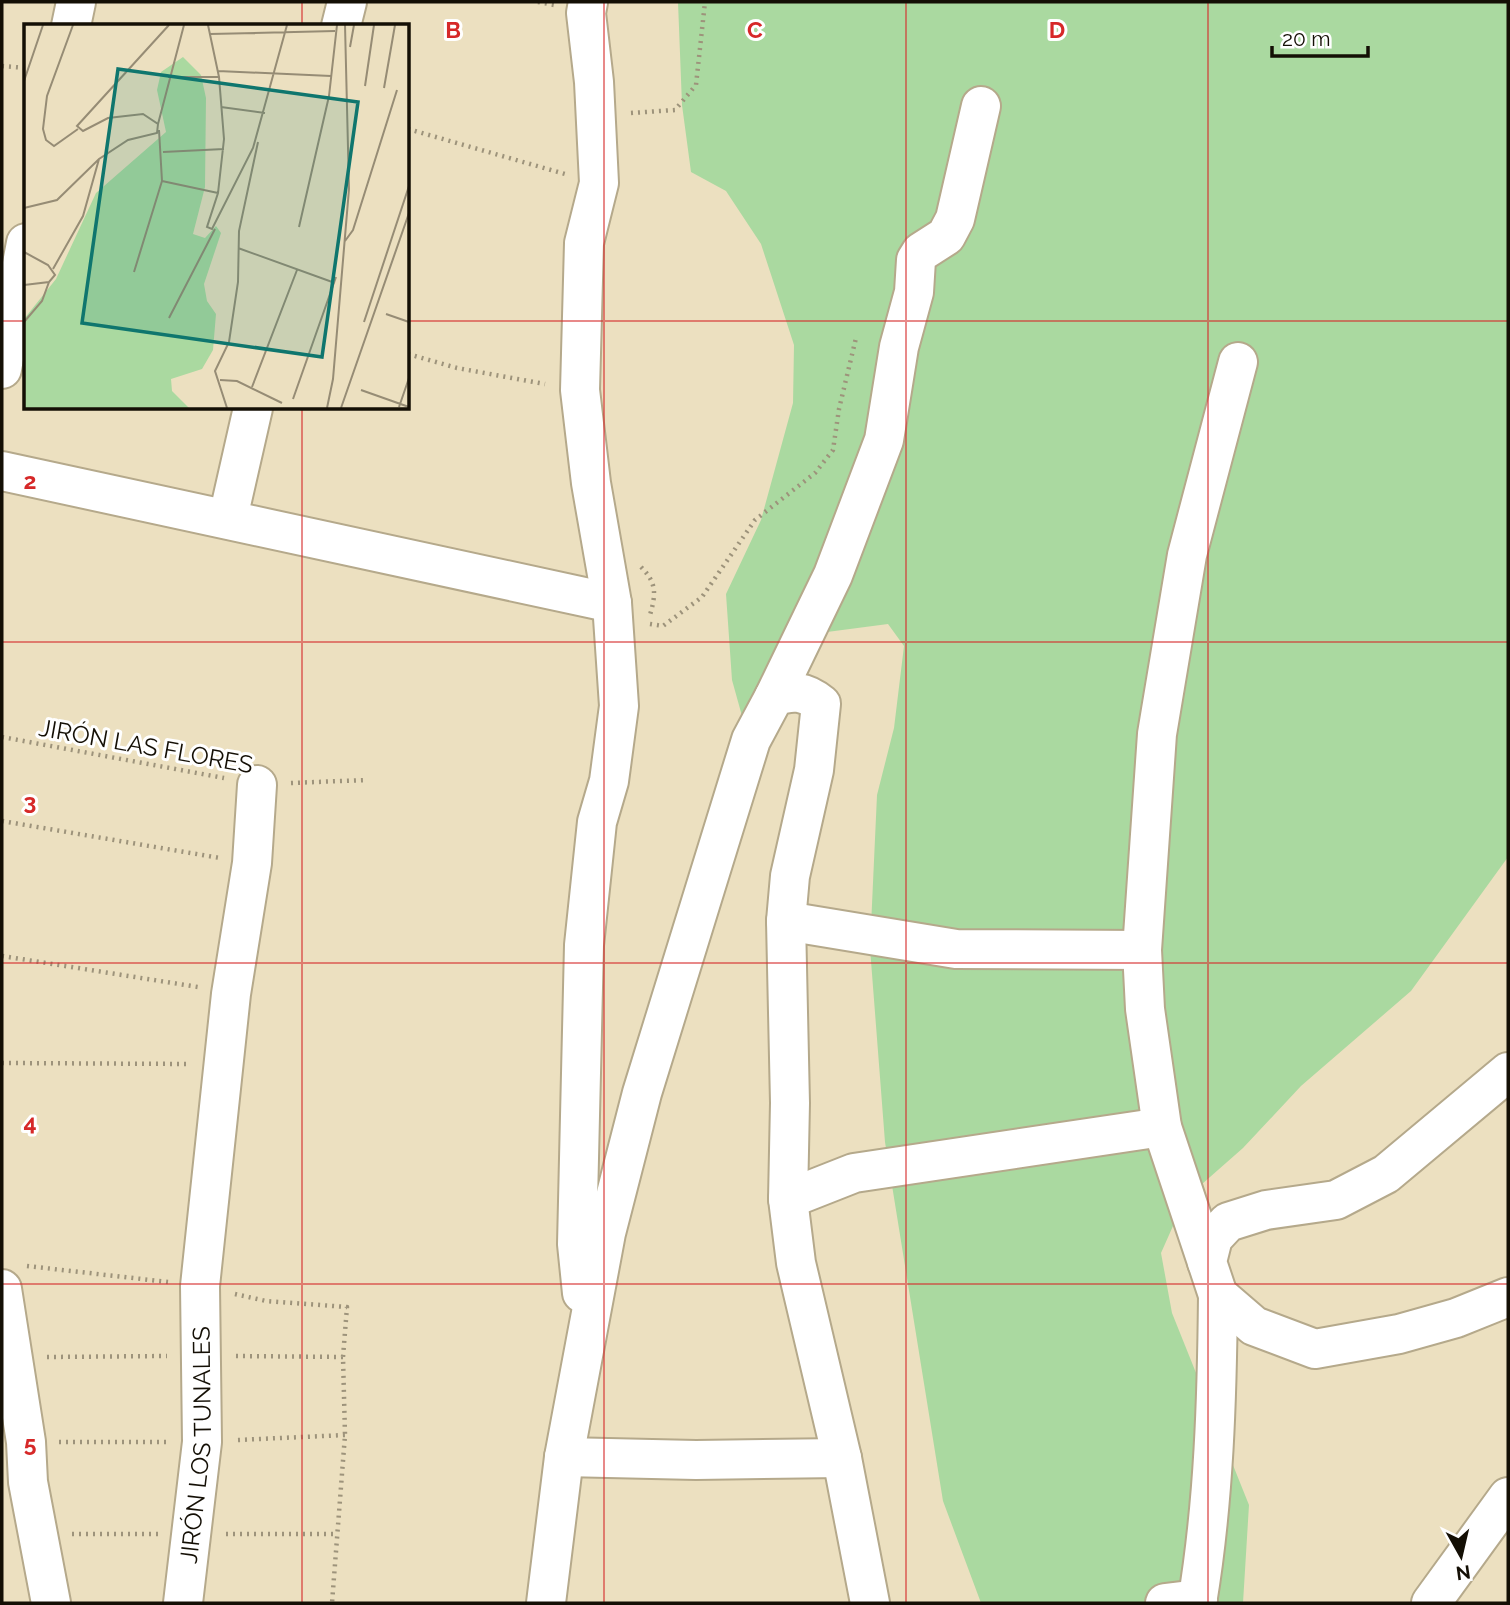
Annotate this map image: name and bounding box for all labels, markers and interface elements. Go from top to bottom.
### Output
scale bar [1272,14,1368,58]
text: B [445,16,461,43]
text: C [747,16,763,43]
text: D [1049,16,1065,43]
inset map [24,24,410,410]
text: 20 m [1282,26,1330,51]
text: 2 [24,467,36,494]
street label: JIRÓN LAS FLORES [37,713,255,779]
text: 3 [24,788,36,815]
text: 4 [23,1109,37,1136]
street label: JIRÓN LOS TUNALES [173,1326,217,1565]
text: 5 [24,1430,37,1457]
north arrow [1426,1521,1496,1591]
text: N [1455,1561,1472,1585]

